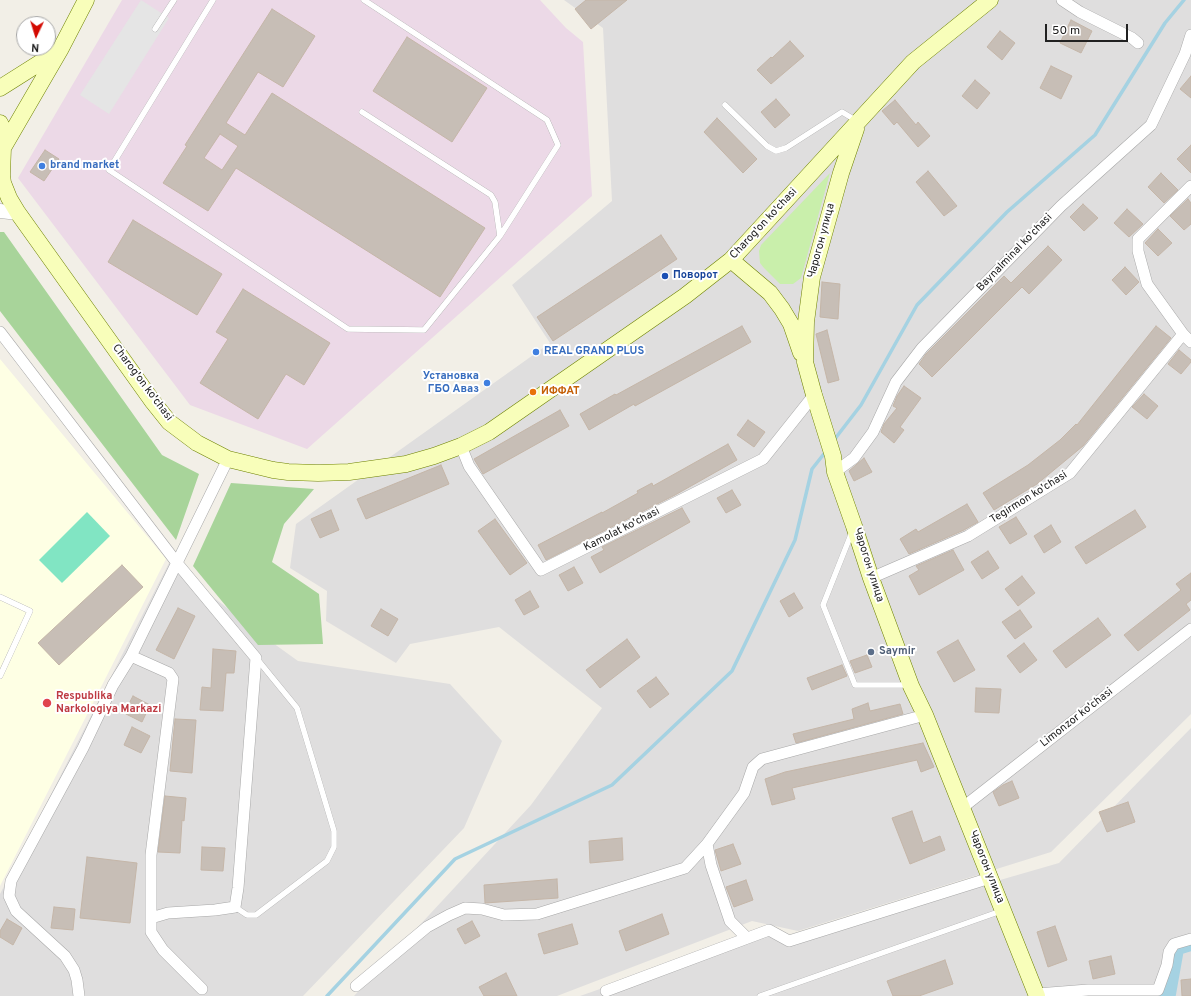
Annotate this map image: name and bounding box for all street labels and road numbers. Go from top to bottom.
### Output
street label: Charog'on ko'chasi [728,186,800,262]
street label: Чарогон улица [806,202,838,280]
street label: Baynalminal ko'chasi [974,211,1056,295]
street label: Charog'on ko'chasi [109,342,175,424]
street label: Tegirmon ko'chasi [988,469,1070,527]
street label: Kamolat ko'chasi [582,505,662,555]
street label: Чарогон улица [850,526,886,604]
street label: Limonzor ko'chasi [1038,686,1116,750]
street label: Чарогон улица [965,829,1007,905]

